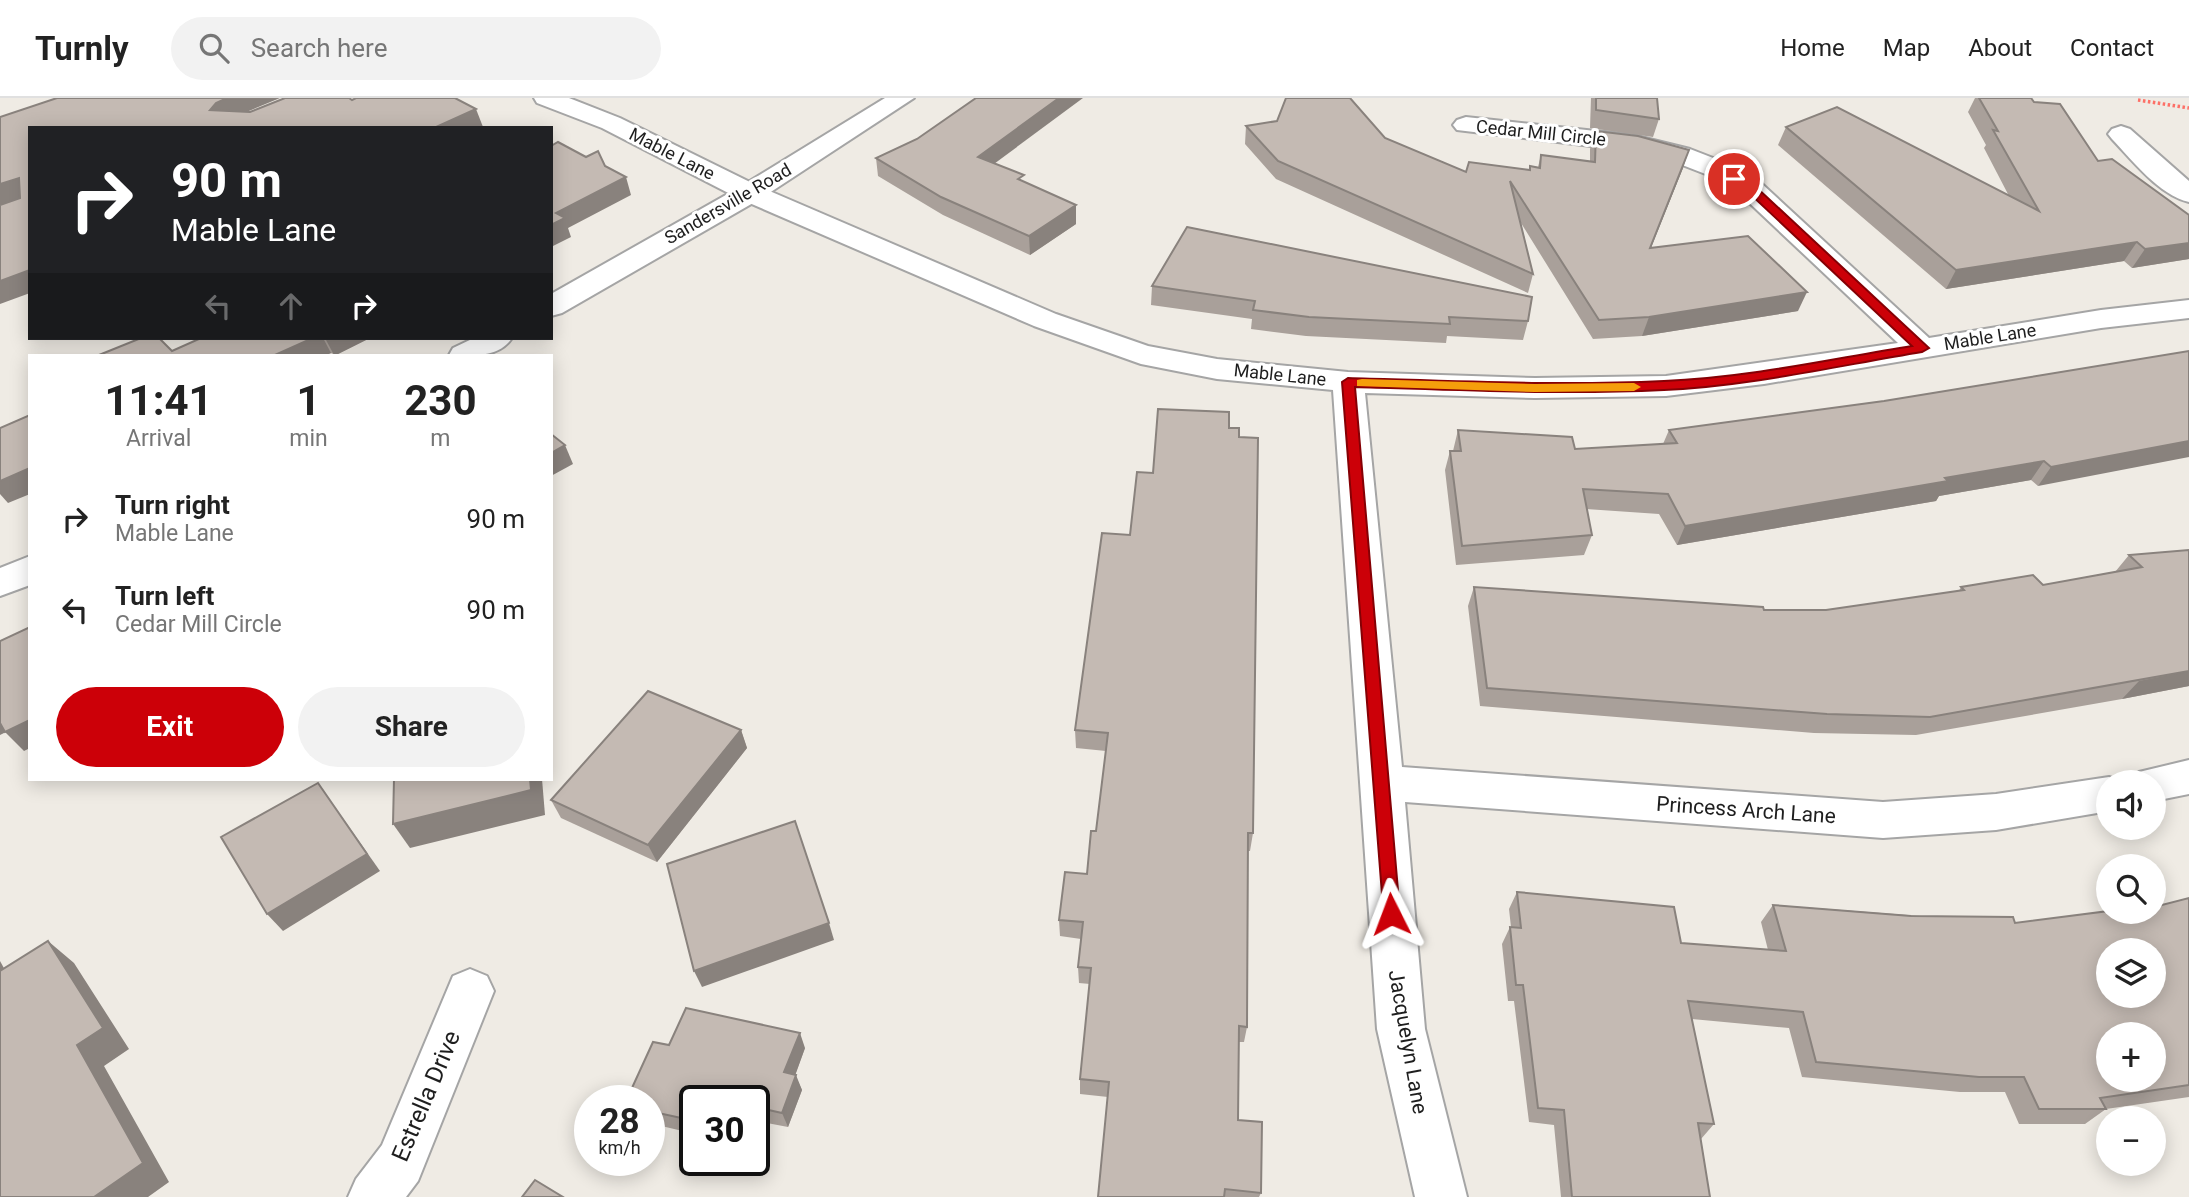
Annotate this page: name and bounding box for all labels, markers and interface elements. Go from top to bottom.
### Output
search box [171,17,661,80]
text: Turnly [35,29,129,68]
icon: search [195,29,233,67]
text: Search here [251,33,387,63]
text: Home [1780,34,1845,62]
text: Map [1883,34,1930,62]
text: About [1968,34,2032,62]
text: Contact [2070,34,2154,62]
street label: Cedar Mill Circle [1475,115,1607,150]
street label: Mable Lane [626,123,718,184]
pin [1704,149,1764,209]
text: 90 m [171,152,282,209]
icon: right [56,154,147,245]
street label: Sandersville Road [661,159,795,248]
icon: arrive [1715,160,1753,198]
text: Mable Lane [171,211,336,249]
icon: left [199,287,237,325]
icon: ahead [272,287,310,325]
icon: right [345,287,383,325]
street label: Mable Lane [1942,319,2037,354]
street label: Mable Lane [1233,359,1327,390]
text: 11:41 [105,376,213,425]
text: 1 [296,376,321,425]
text: 230 [404,376,477,425]
text: Arrival [126,425,191,452]
text: min [289,425,328,452]
text: m [430,425,450,452]
text: Turn right [115,490,230,520]
icon: right [56,500,94,538]
text: 90 m [467,504,525,534]
text: Mable Lane [115,520,234,547]
text: Turn left [115,581,214,611]
icon: left [56,591,94,629]
text: 90 m [467,595,525,625]
text: Cedar Mill Circle [115,611,282,638]
button: Exit [56,687,284,767]
button: Share [298,687,525,767]
map controls [2096,770,2166,1176]
button: sound [2096,770,2166,840]
street label: Princess Arch Lane [1655,792,1837,828]
button: search [2096,854,2166,924]
position arrow [1354,877,1428,951]
button: layers [2096,938,2166,1008]
street label: Jacquelyn Lane [1384,968,1432,1116]
button: + [2096,1022,2166,1092]
street label: Estrella Drive [386,1026,466,1166]
speed limit sign: 30 [679,1085,770,1176]
text: 28 [599,1101,640,1142]
button: − [2096,1106,2166,1176]
text: km/h [598,1137,641,1158]

